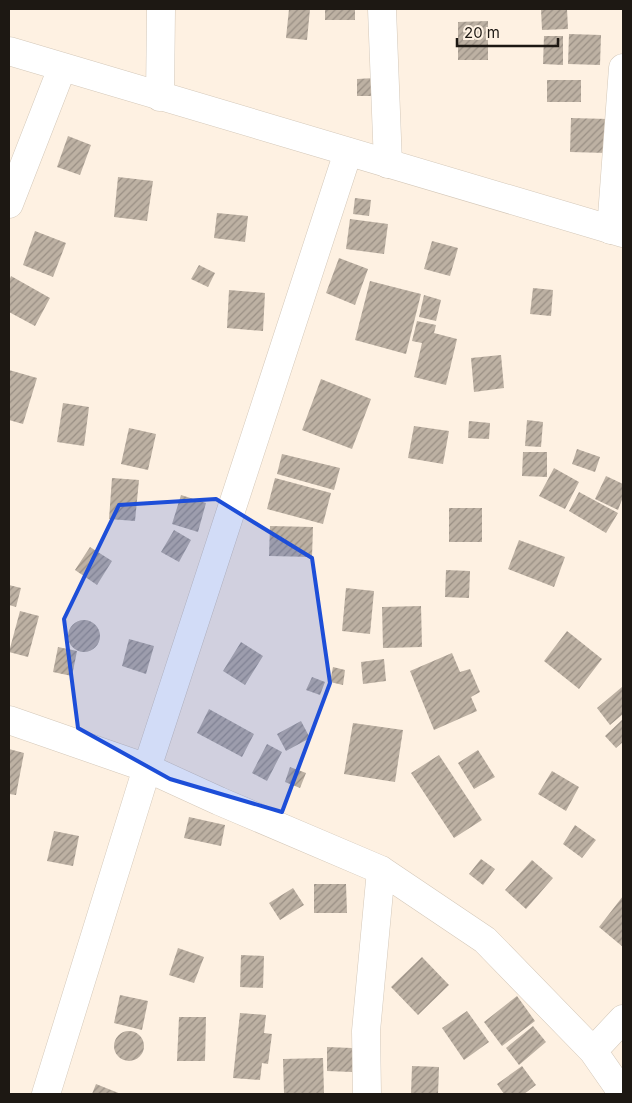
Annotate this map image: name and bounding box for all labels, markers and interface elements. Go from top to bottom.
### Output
scale bar [457,15,558,47]
text: 20 m [464,23,500,42]

